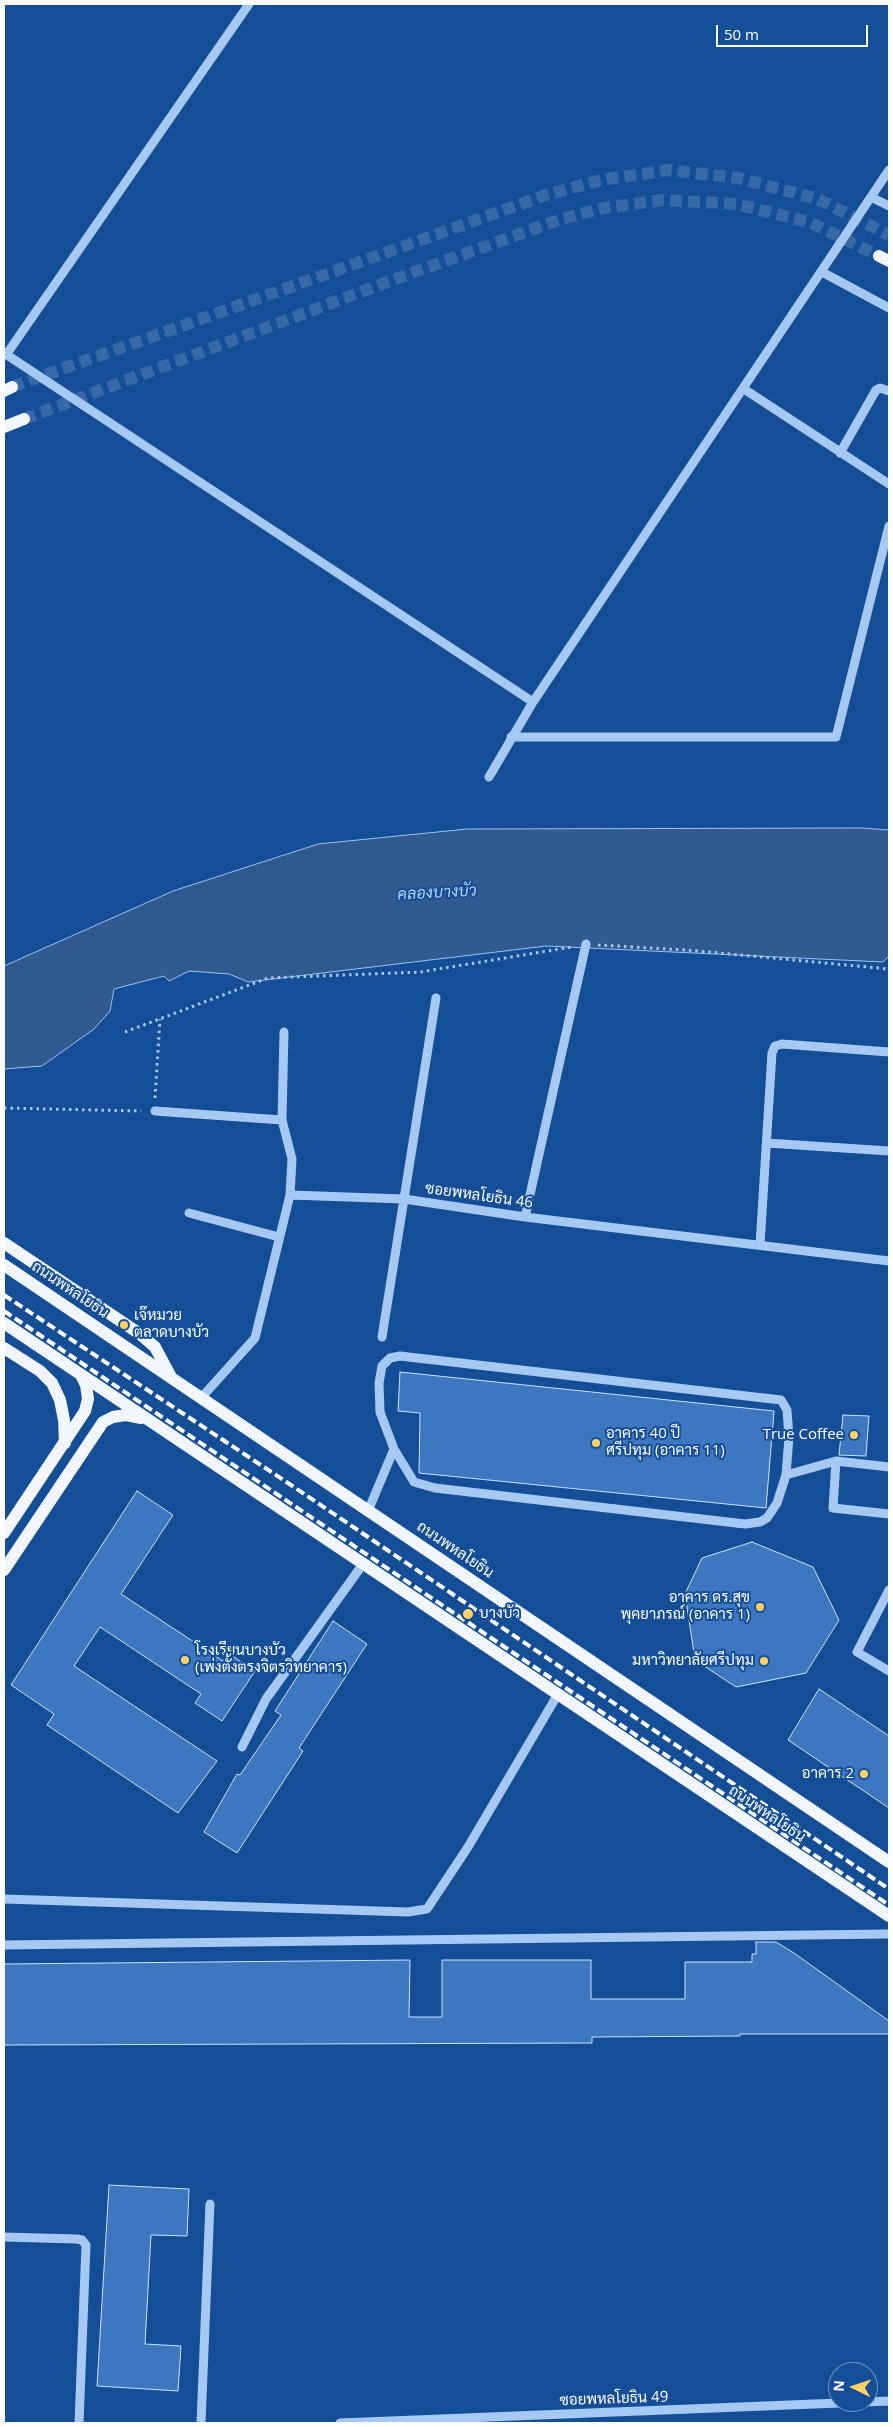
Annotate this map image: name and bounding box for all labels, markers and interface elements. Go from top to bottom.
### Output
scale bar [718,15,870,47]
text: 50 m [724,24,759,44]
water label: คลองบางบัว [397,881,477,905]
street label: ซอยพหลโยธิน 46 [424,1180,534,1212]
street label: ถนนพหลโยธิน [28,1258,112,1322]
place label: เจ๊หมวย ตลาดบางบัว [134,1307,209,1342]
marker: เจ๊หมวย ตลาดบางบัว [118,1319,130,1331]
place label: อาคาร 40 ปี ศรีปทุม (อาคาร 11) [606,1425,725,1460]
place label: True Coffee [763,1426,844,1444]
marker: True Coffee [848,1429,860,1441]
marker: อาคาร 40 ปี ศรีปทุม (อาคาร 11) [590,1437,602,1449]
street label: ถนนพหลโยธิน [413,1518,497,1582]
place label: อาคาร ดร.สุข พุคยาภรณ์ (อาคาร 1) [620,1589,750,1624]
marker: อาคาร ดร.สุข พุคยาภรณ์ (อาคาร 1) [754,1601,766,1613]
place label: บางบัว [479,1605,520,1623]
marker: บางบัว [461,1607,475,1621]
place label: โรงเรียนบางบัว (เพ่งตั้งตรงจิตรวิทยาคาร) [195,1642,347,1677]
place label: มหาวิทยาลัยศรีปทุม [632,1652,754,1670]
marker: โรงเรียนบางบัว (เพ่งตั้งตรงจิตรวิทยาคาร) [179,1654,191,1666]
marker: มหาวิทยาลัยศรีปทุม [758,1655,770,1667]
place label: อาคาร 2 [802,1765,854,1783]
marker: อาคาร 2 [858,1768,870,1780]
street label: ถนนพหลโยธิน [725,1782,809,1846]
north arrow [828,2362,878,2412]
text: N [829,2380,848,2392]
street label: ซอยพหลโยธิน 49 [559,2388,669,2410]

